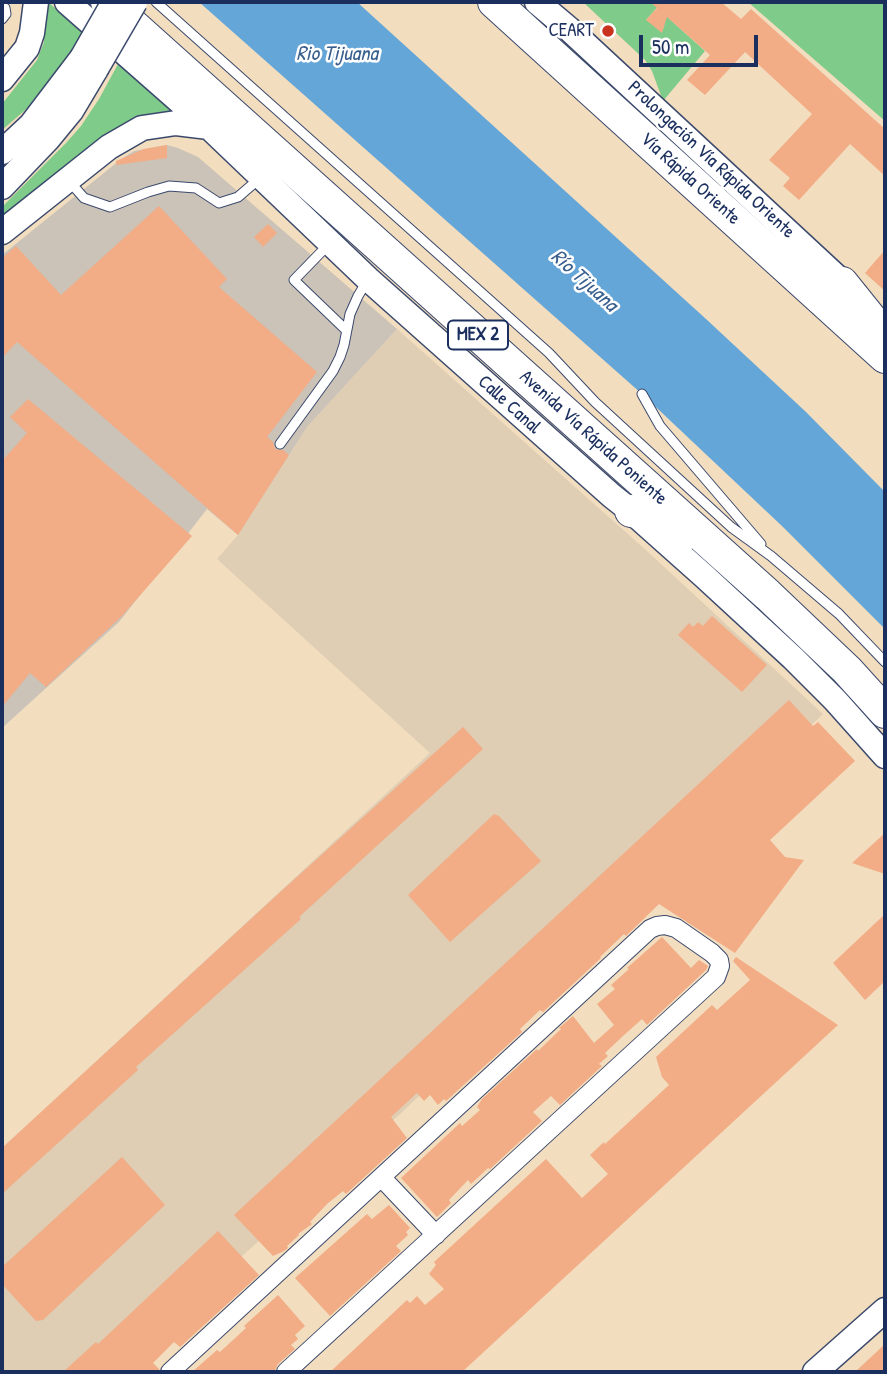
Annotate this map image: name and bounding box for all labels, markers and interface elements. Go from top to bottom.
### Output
place label: CEART [548,20,594,42]
scale bar [642,21,761,65]
marker: CEART [600,23,616,39]
text: 50 m [652,32,689,61]
water label: Rio Tijuana [296,41,378,67]
street label: Prolongación Vía Rápida Oriente [623,77,799,243]
street label: Vía Rápida Oriente [635,128,745,230]
water label: Río Tijuana [545,244,623,318]
road number: MEX 2 [448,320,508,349]
street label: Avenida Vía Rápida Poniente [514,366,672,510]
street label: Calle Canal [473,371,545,439]

